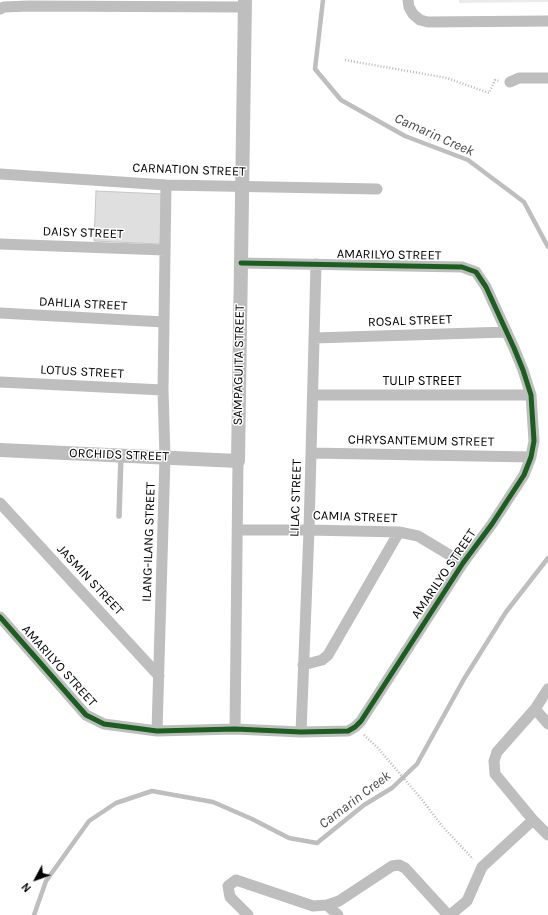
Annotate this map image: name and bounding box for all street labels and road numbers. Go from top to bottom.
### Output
street label: CARNATION STREET [132,160,246,180]
street label: DAISY STREET [42,224,124,242]
street label: AMARILYO STREET [337,246,441,264]
street label: DAHLIA STREET [38,294,128,314]
street label: SAMPAGUITA STREET [230,304,248,426]
street label: ROSAL STREET [368,312,452,330]
street label: LOTUS STREET [40,362,124,382]
street label: TULIP STREET [383,373,461,389]
street label: CHRYSANTEMUM STREET [348,432,494,450]
street label: ORCHIDS STREET [69,445,169,465]
street label: LILAC STREET [287,459,305,537]
street label: ILANG-ILANG STREET [139,482,159,602]
street label: CAMIA STREET [313,508,397,526]
street label: AMARILYO STREET [408,526,480,622]
street label: JASMIN STREET [53,542,127,618]
street label: AMARILYO STREET [18,622,100,710]

